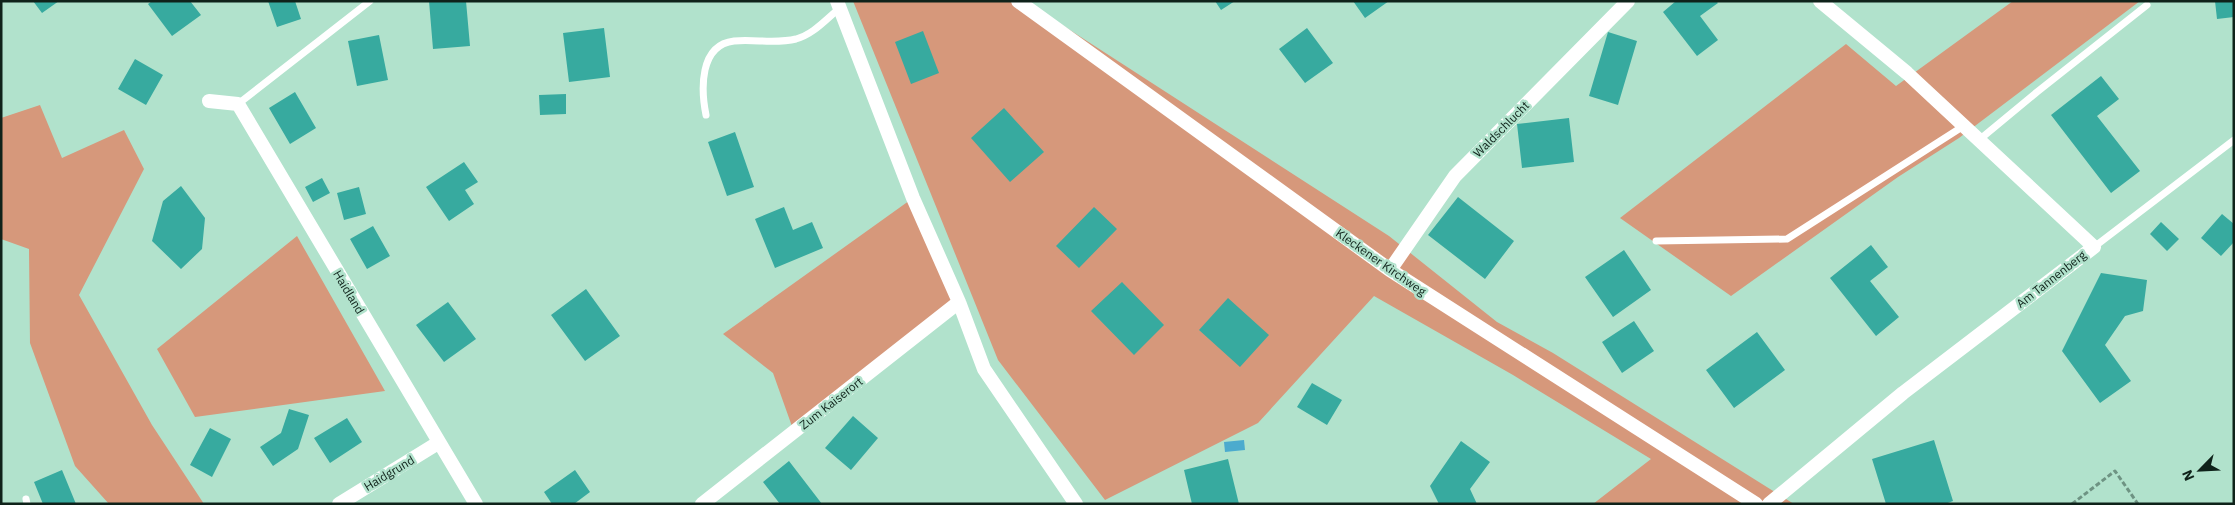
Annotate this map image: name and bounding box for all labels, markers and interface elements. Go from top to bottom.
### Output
street label: Waldschlucht [1470,98,1532,160]
street label: Kleckener Kirchweg [1333,225,1430,299]
street label: Am Tannenberg [2013,247,2089,311]
street label: Haidland [330,267,368,317]
street label: Zum Kaiserort [796,374,866,432]
north arrow [2175,445,2225,495]
street label: Haidgrund [361,452,417,494]
text: N [2178,467,2198,484]

